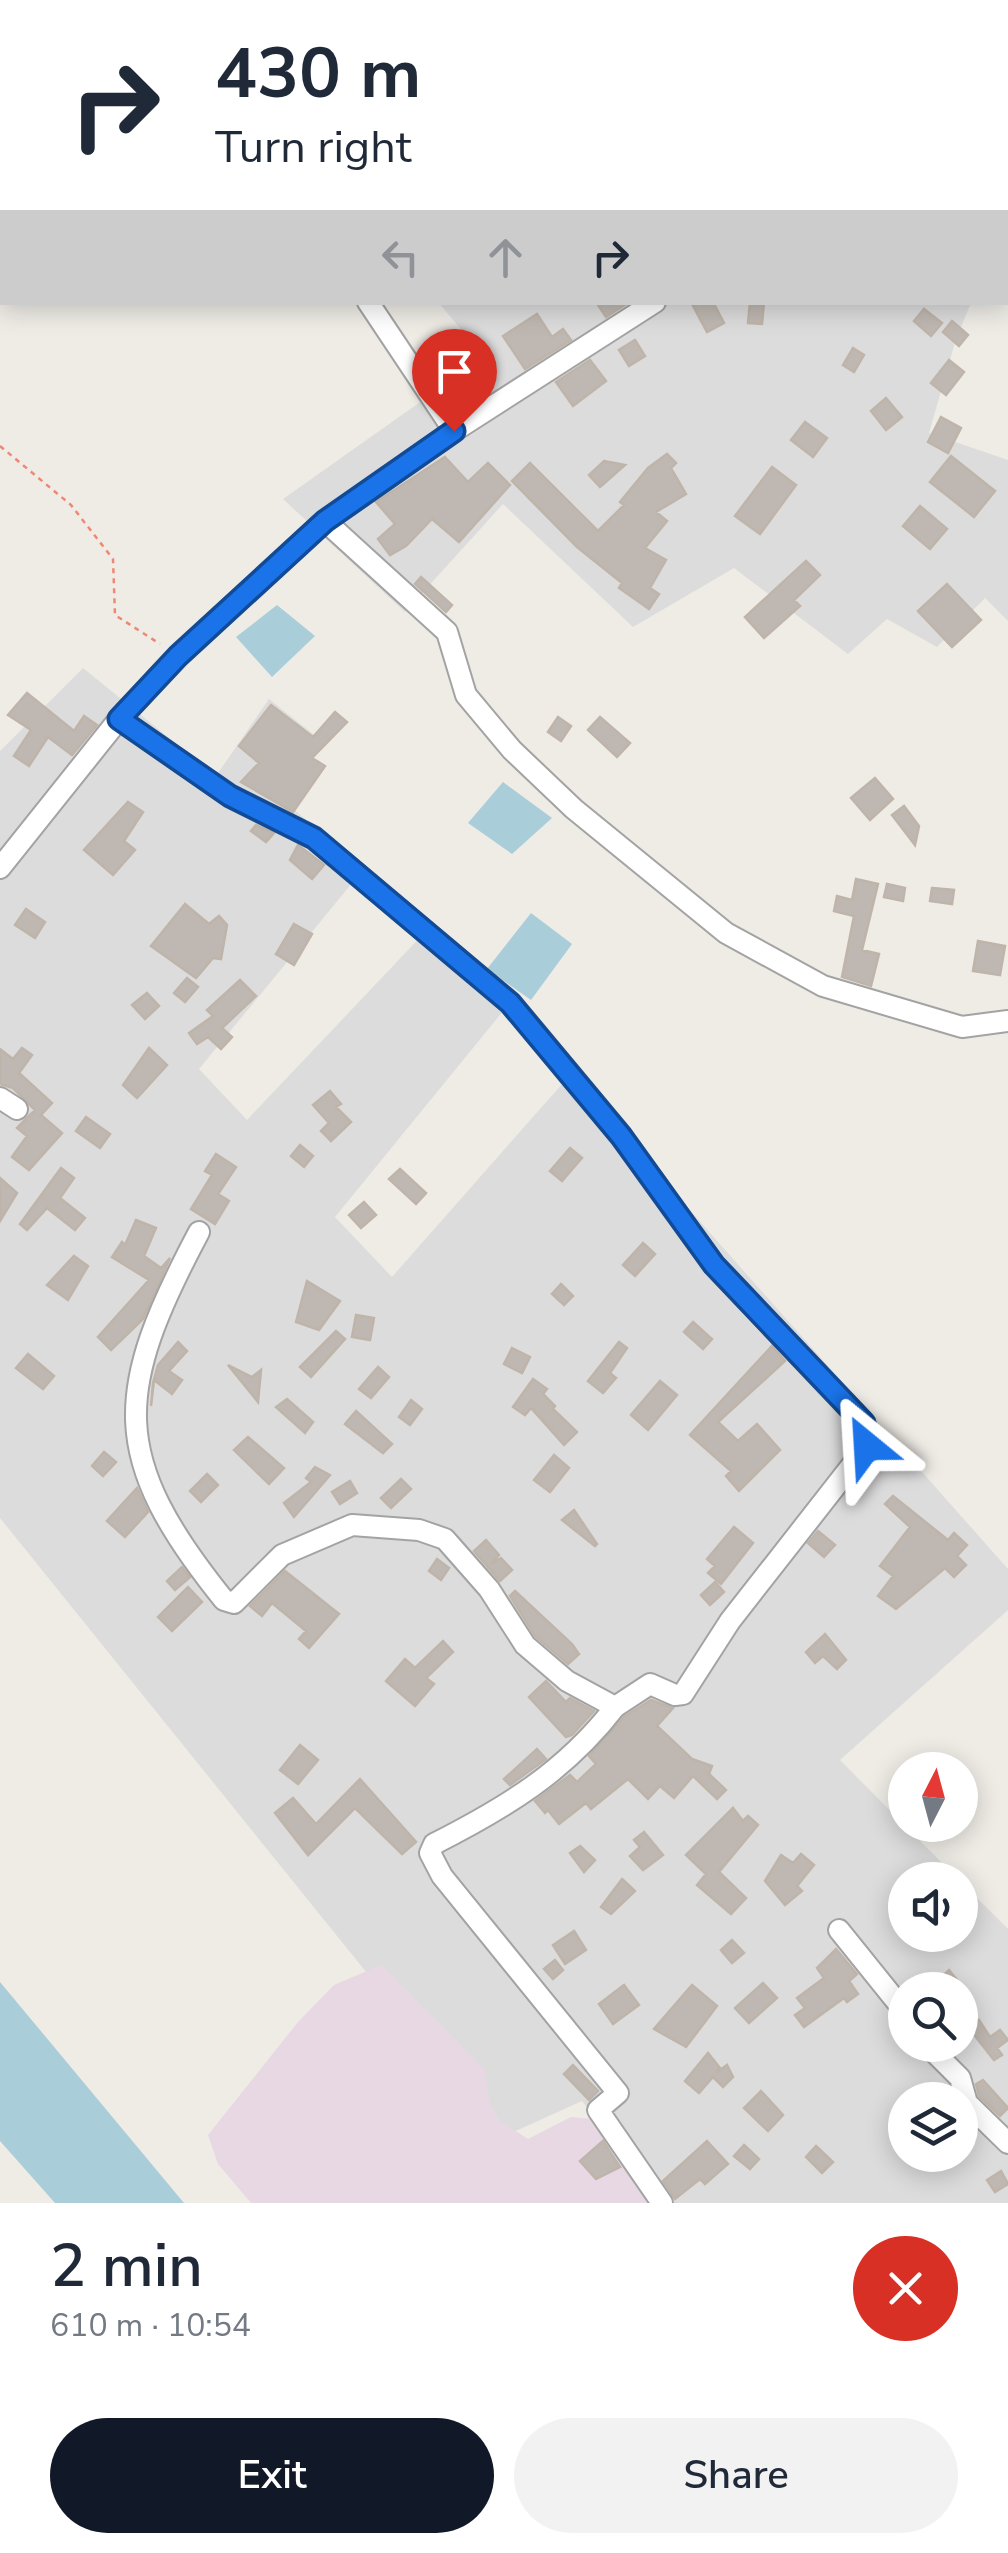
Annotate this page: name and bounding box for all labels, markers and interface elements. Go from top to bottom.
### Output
text: 430 m [215,26,421,122]
icon: right [50,40,180,170]
text: Turn right [215,117,412,178]
icon: left [373,230,428,285]
icon: ahead [478,230,533,285]
icon: right [583,230,638,285]
pin [412,329,497,432]
icon: arrive [427,344,482,399]
position arrow [815,1394,919,1498]
north arrow [888,1752,978,1842]
map controls [888,1752,978,2172]
button: sound [888,1862,978,1952]
button: search [888,1972,978,2062]
button: layers [888,2082,978,2172]
text: 2 min [50,2225,203,2307]
button: close [853,2236,958,2341]
text: 610 m · 10:54 [50,2304,251,2347]
button: Exit [50,2418,494,2533]
button: Share [514,2418,958,2533]

